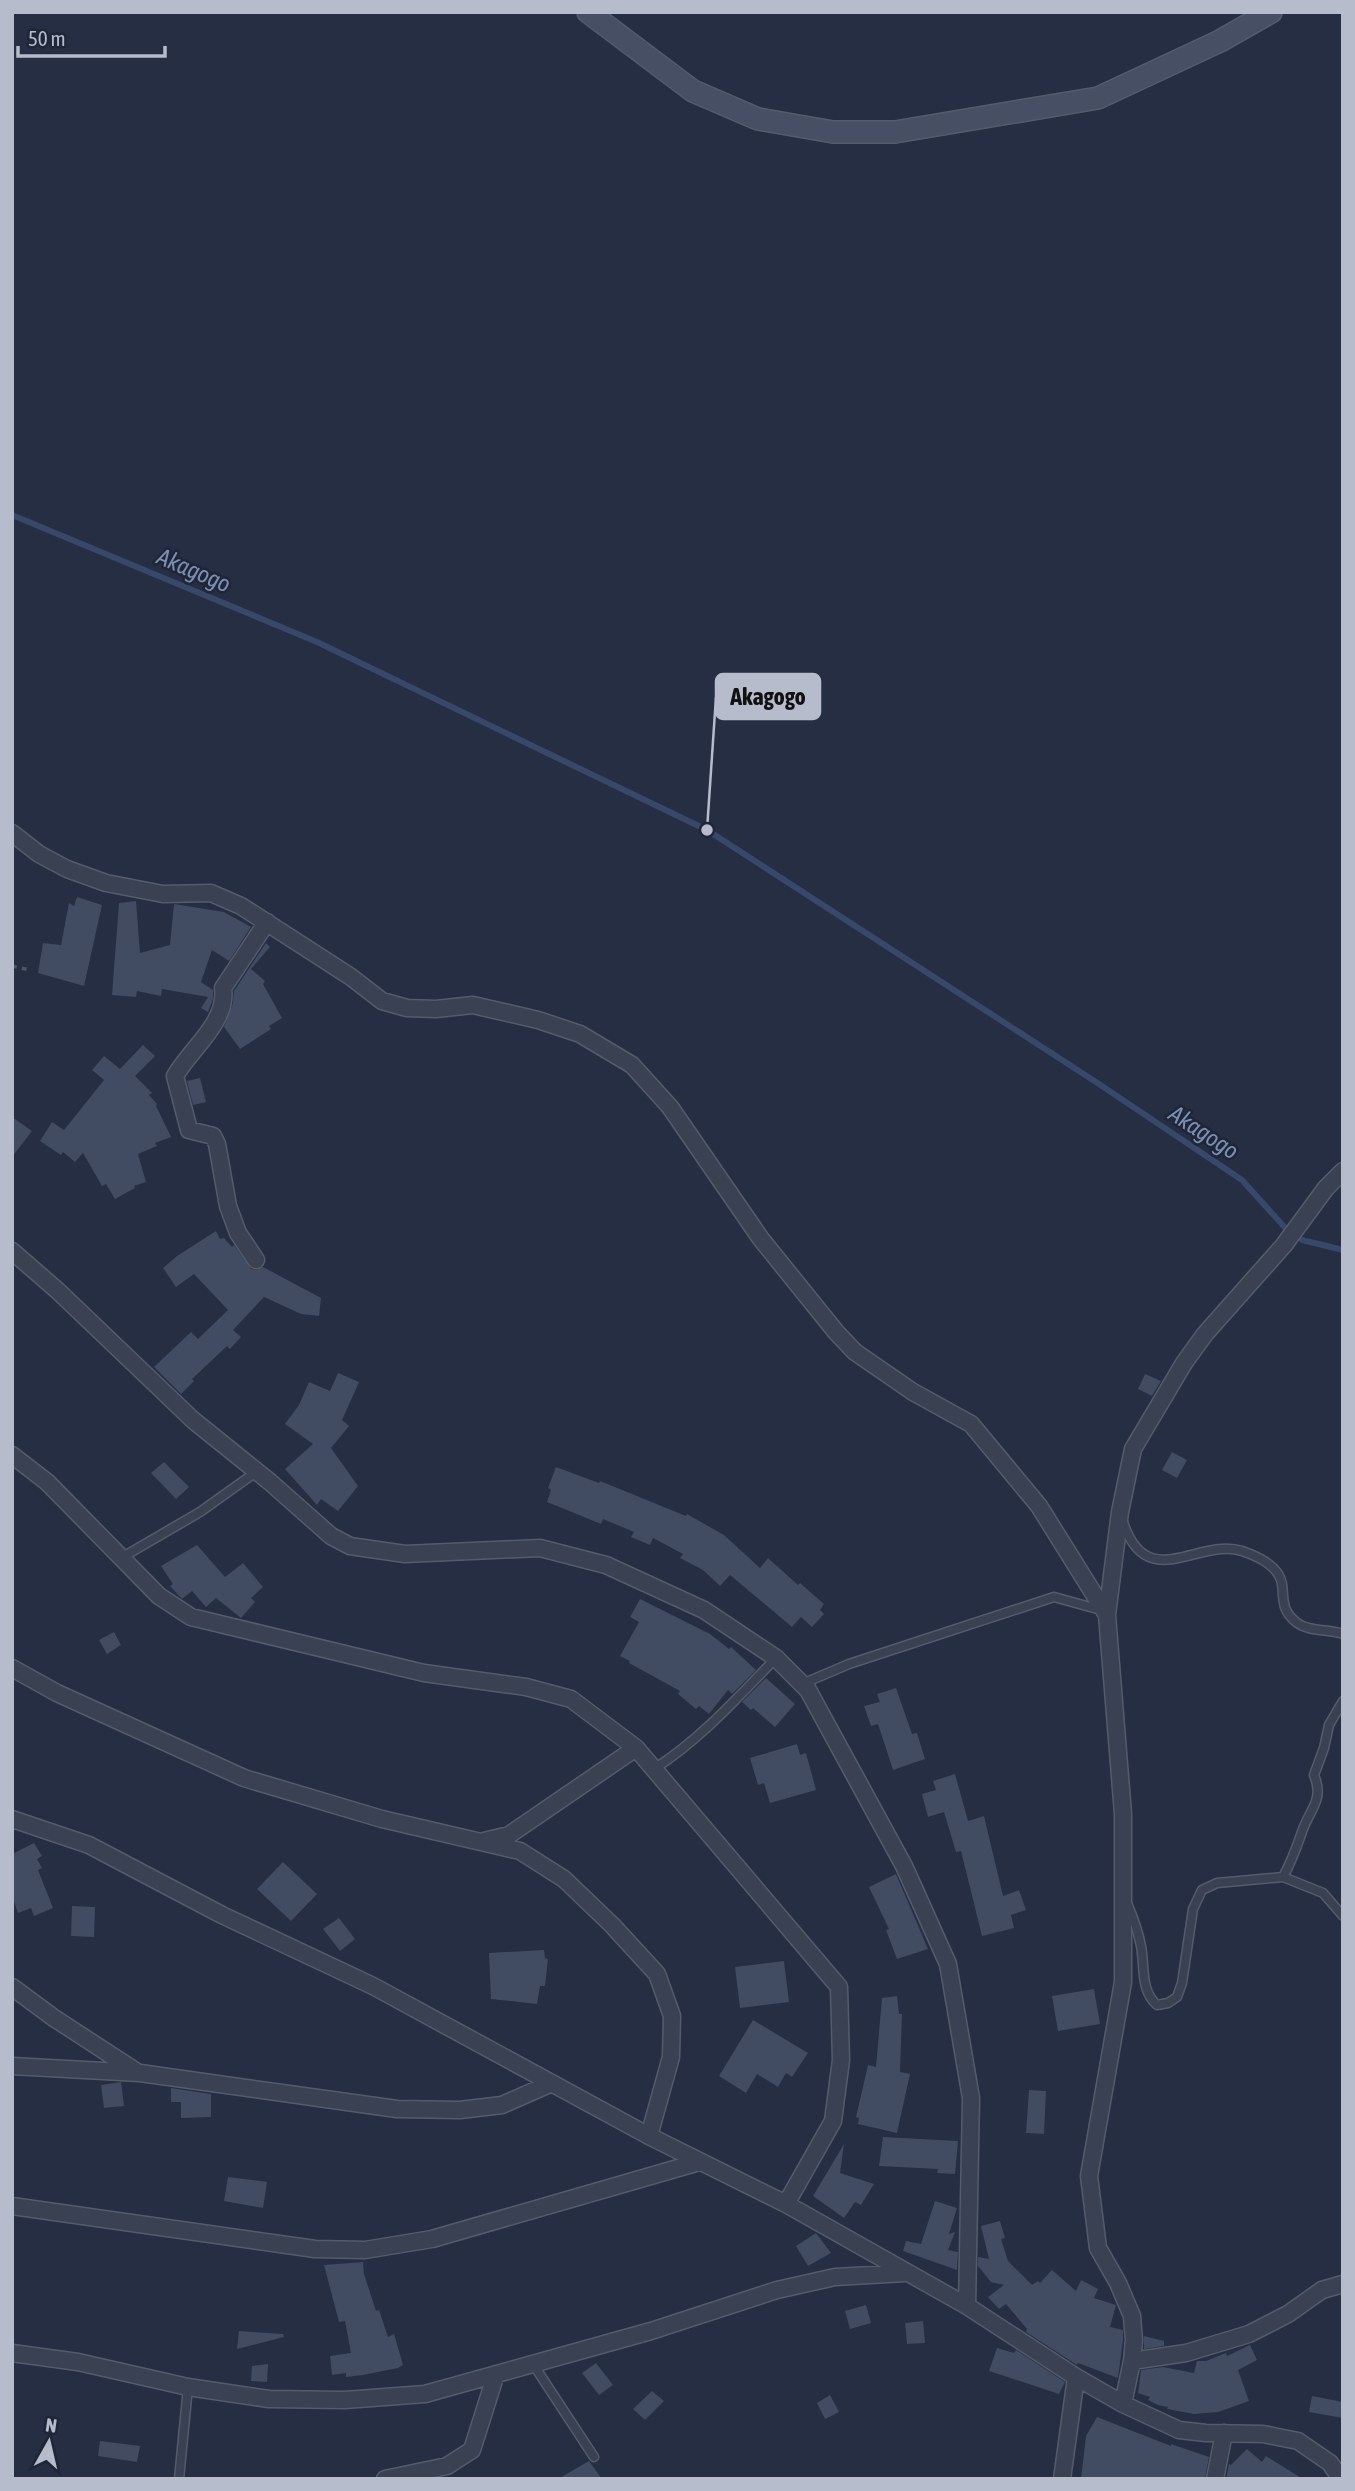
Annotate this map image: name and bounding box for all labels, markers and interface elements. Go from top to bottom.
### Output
scale bar [18,14,164,58]
text: 50 m [28,26,66,50]
water label: Akagogo [152,542,235,598]
callout: Akagogo [716,674,820,719]
text: Akagogo [729,683,806,710]
water label: Akagogo [1163,1099,1244,1164]
north arrow [14,2407,84,2477]
text: N [44,2413,58,2437]

